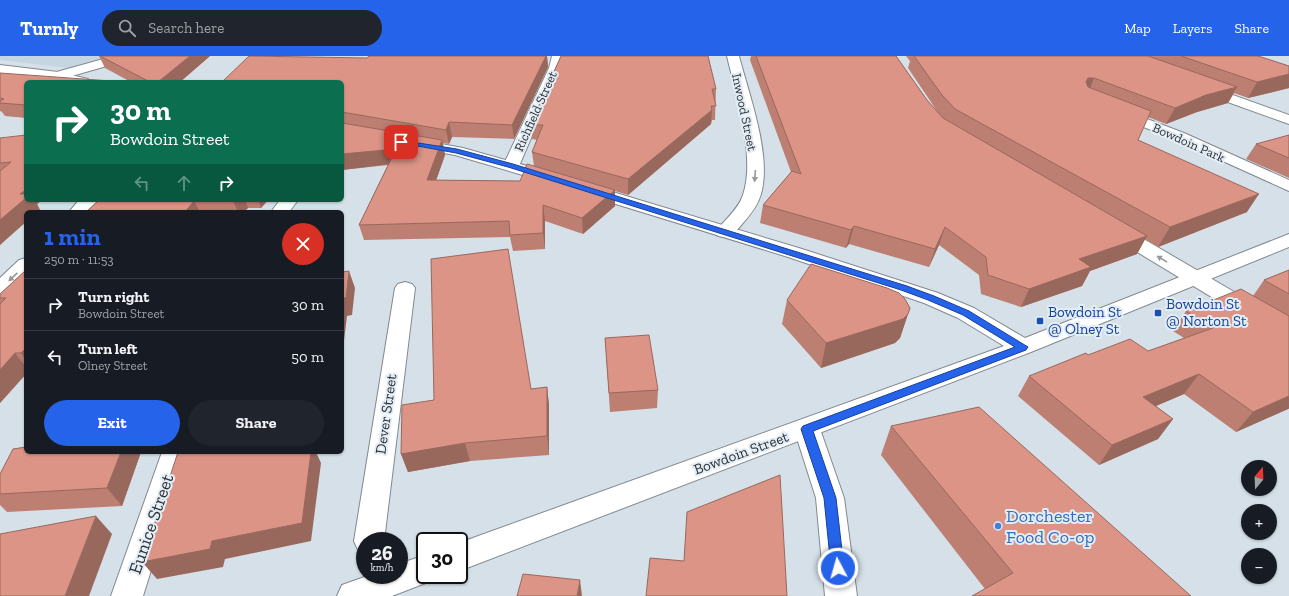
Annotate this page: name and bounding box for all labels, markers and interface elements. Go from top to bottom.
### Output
search box [102,10,382,46]
text: Turnly [20,17,78,40]
icon: search [116,17,138,39]
text: Search here [148,19,224,37]
text: Map [1124,20,1151,37]
text: Layers [1173,20,1212,37]
text: Share [1234,20,1269,37]
street label: Richfield Street [511,69,560,154]
street label: Inwood Street [729,72,760,152]
text: 30 m [110,94,171,127]
icon: right [44,96,96,148]
street label: Bowdoin Park [1150,120,1228,165]
pin [384,125,418,159]
text: Bowdoin Street [110,128,230,150]
icon: arrive [390,131,412,153]
one-way arrow [751,170,758,183]
icon: left [131,172,153,194]
icon: ahead [173,172,195,194]
icon: right [215,172,237,194]
text: 1 min [44,222,101,251]
button: close [282,223,324,265]
text: 250 m · 11:53 [44,252,114,267]
one-way arrow [1156,255,1168,262]
one-way arrow [8,272,18,282]
text: Turn right [78,288,149,306]
icon: right [44,294,66,316]
place label: Bowdoin St @ Norton St [1166,295,1247,330]
text: 30 m [292,296,324,314]
place label: Bowdoin St @ Olney St [1048,303,1122,338]
text: Bowdoin Street [78,306,164,321]
marker: Bowdoin St @ Norton St [1153,308,1163,318]
marker: Bowdoin St @ Olney St [1035,316,1045,326]
text: Turn left [78,340,138,358]
icon: left [44,346,66,368]
text: 50 m [291,348,324,366]
text: Olney Street [78,358,148,373]
street label: Dever Street [371,372,401,455]
button: Exit [44,400,180,446]
button: Share [188,400,324,446]
street label: Bowdoin Street [691,427,791,478]
north arrow [1241,460,1277,496]
map controls [1241,460,1277,584]
street label: Eunice Street [124,471,178,577]
button: + [1241,504,1277,540]
place label: Dorchester Food Co-op [1006,505,1094,548]
marker: Dorchester Food Co-op [993,521,1003,531]
speed limit sign: 30 [416,532,468,584]
text: 26 [371,541,393,565]
position arrow [817,547,859,589]
button: − [1241,548,1277,584]
text: km/h [371,562,393,574]

